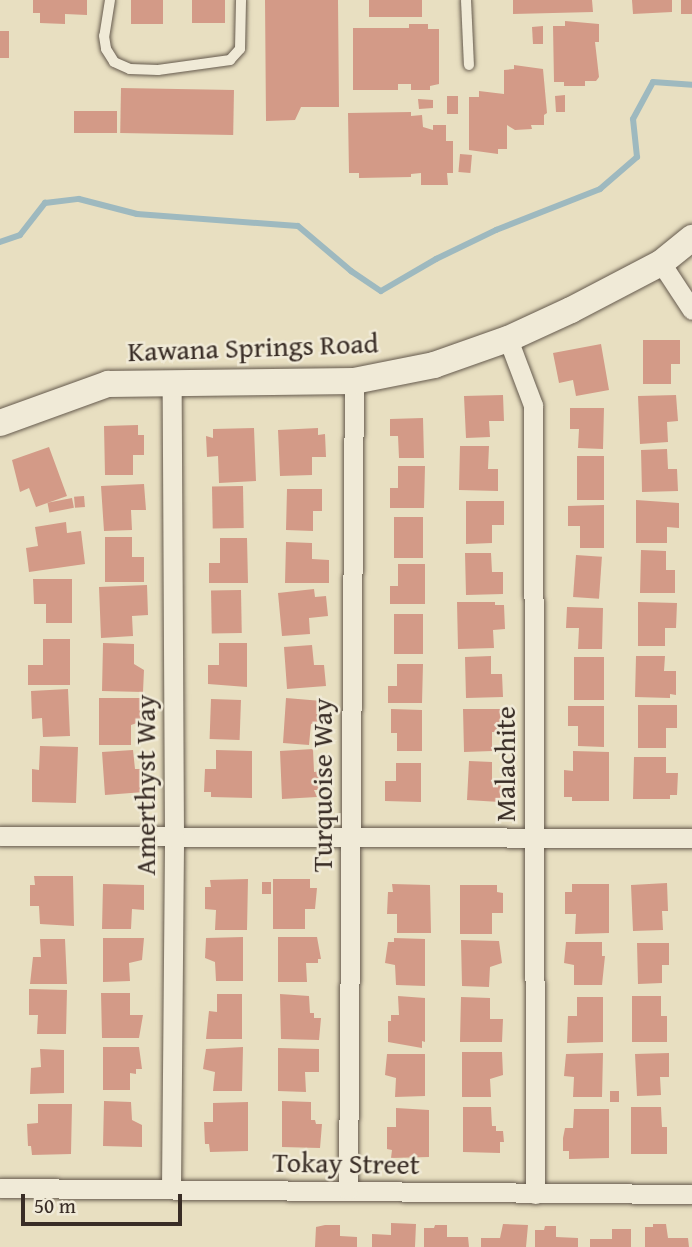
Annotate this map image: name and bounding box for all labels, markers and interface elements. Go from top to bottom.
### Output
street label: Kawana Springs Road [127,326,379,368]
street label: Amerthyst Way [128,694,162,876]
street label: Turquoise Way [305,698,339,872]
street label: Malachite [488,706,522,822]
street label: Tokay Street [272,1145,420,1181]
scale bar [24,1180,186,1224]
text: 50 m [34,1190,76,1221]

